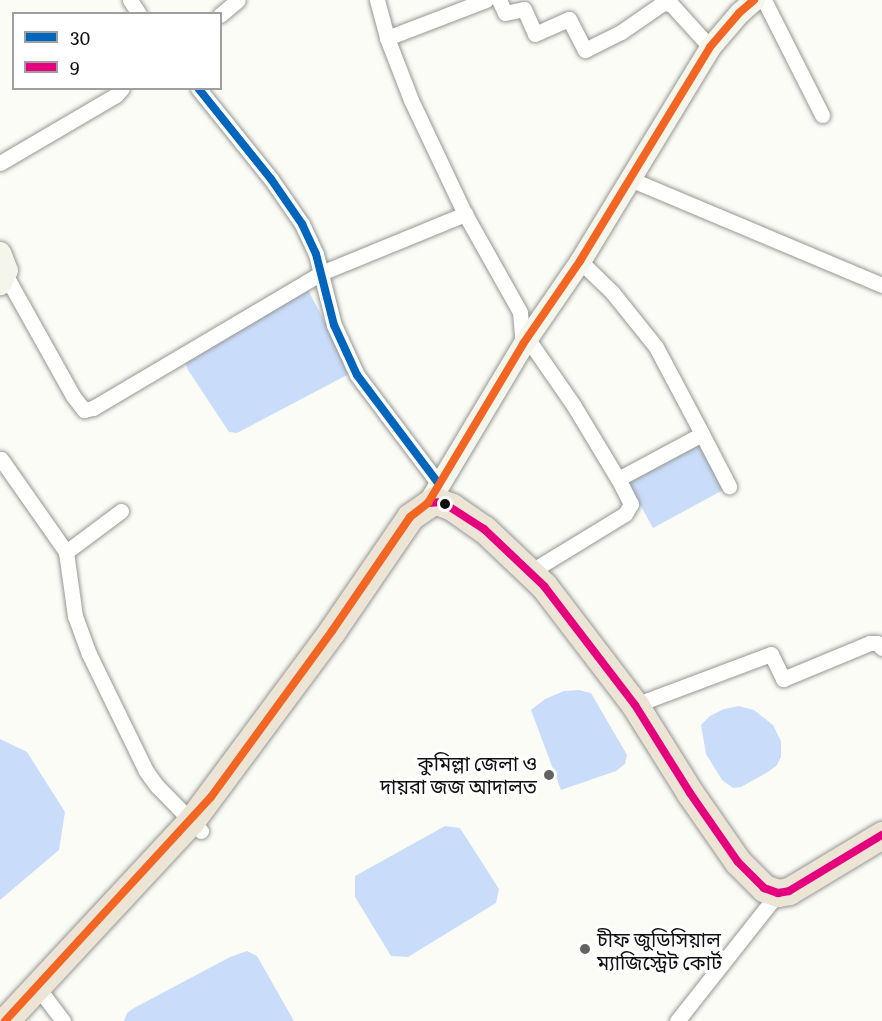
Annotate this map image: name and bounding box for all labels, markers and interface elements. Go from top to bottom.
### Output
legend [12,12,222,90]
text: 30 [70,24,90,51]
text: 9 [70,54,79,81]
unlabelled marker [439,498,451,510]
place label: কুমিল্লা জেলা ও দায়রা জজ আদালত [380,751,537,798]
marker: কুমিল্লা জেলা ও দায়রা জজ আদালত [542,768,556,782]
place label: চীফ জুডিসিয়াল ম্যাজিস্ট্রেট কোর্ট [597,926,722,973]
marker: চীফ জুডিসিয়াল ম্যাজিস্ট্রেট কোর্ট [578,942,592,956]

